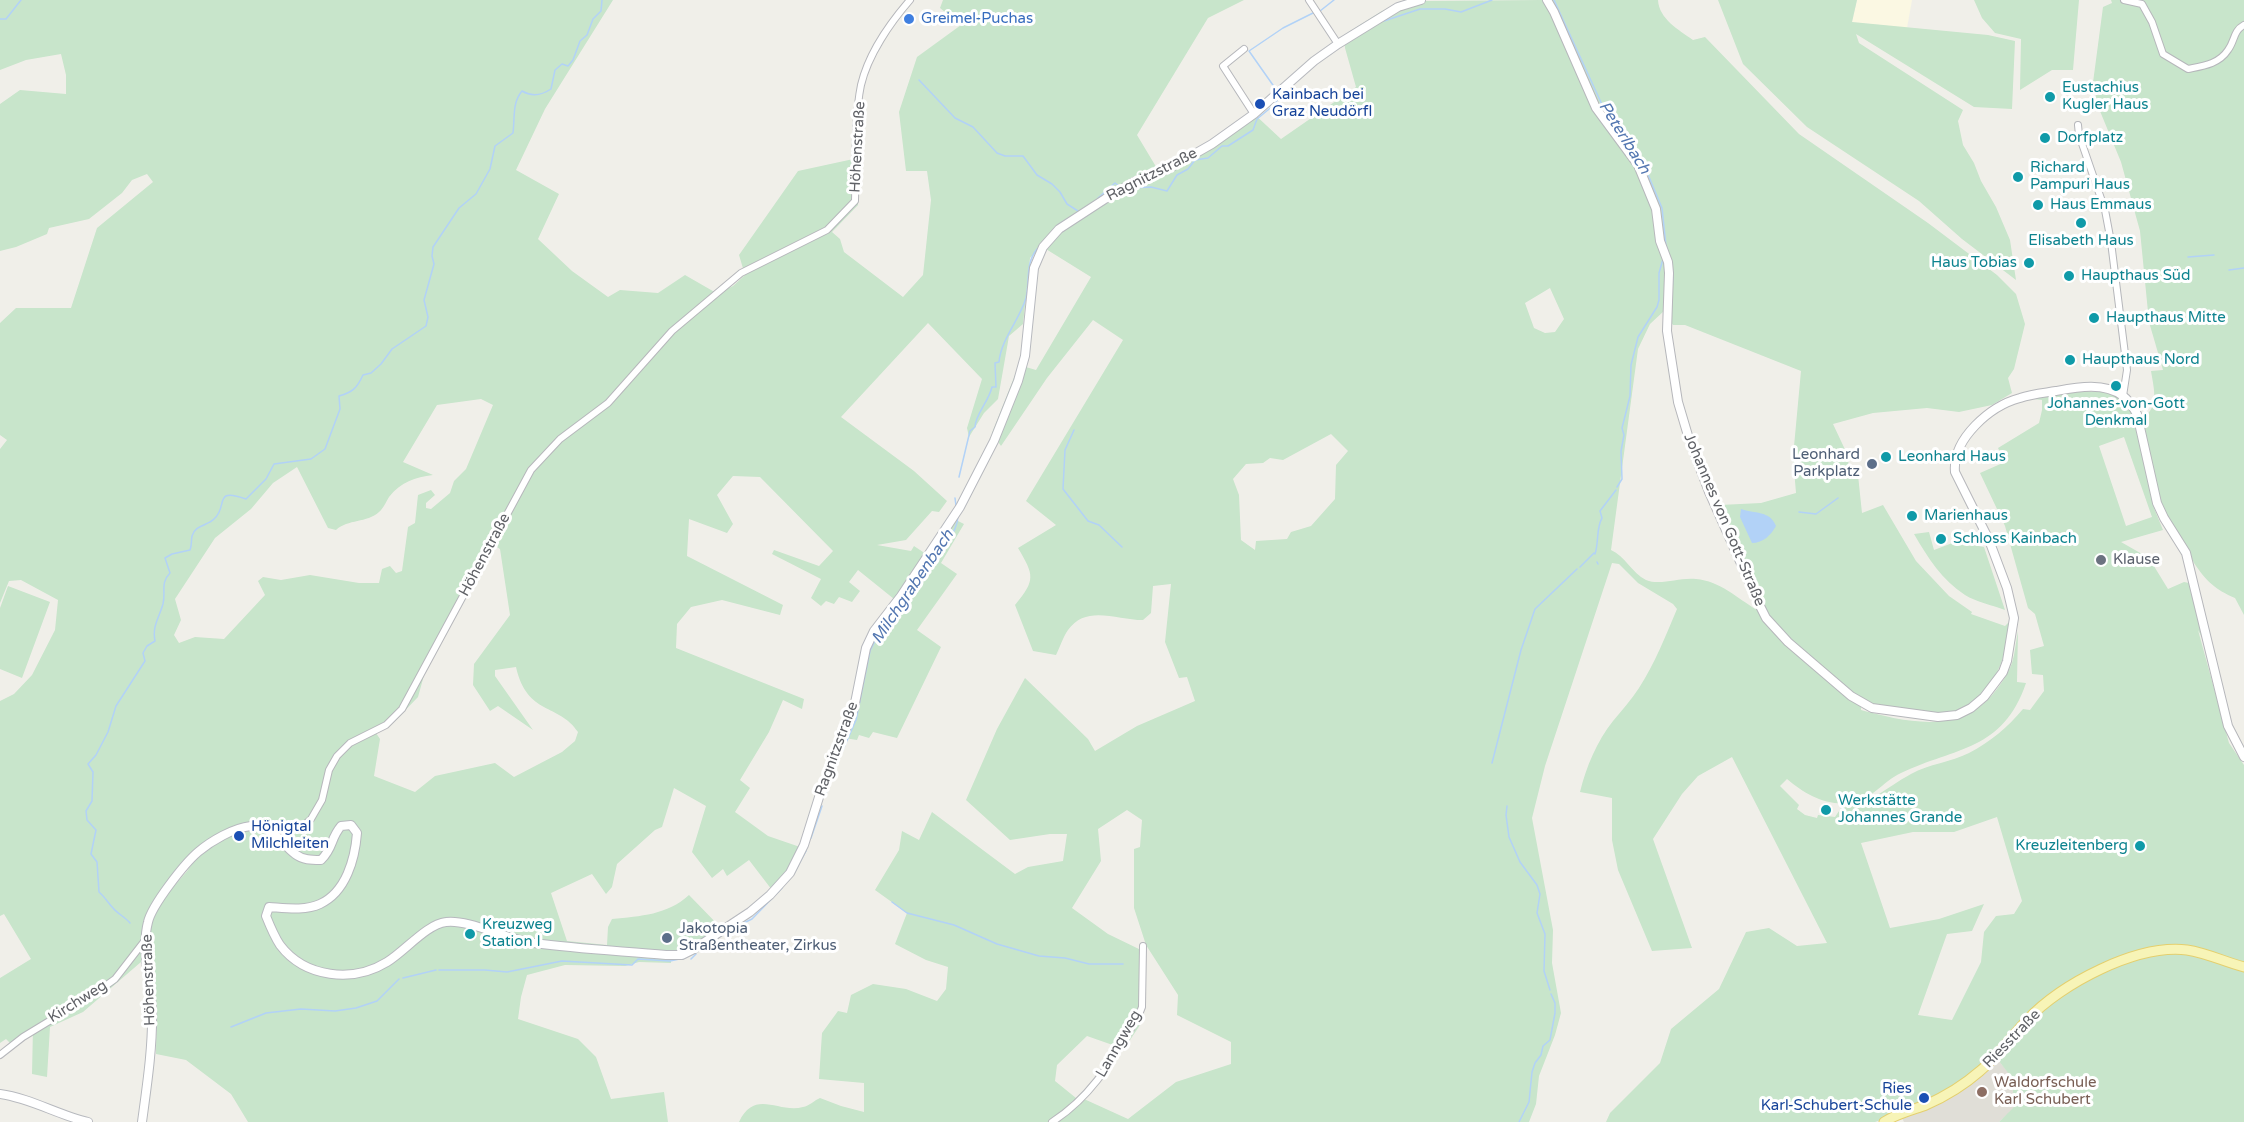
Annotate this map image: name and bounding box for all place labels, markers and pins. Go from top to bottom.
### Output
place label: Greimel-Puchas [921,10,1033,28]
marker: Greimel-Puchas [902,12,916,26]
place label: Eustachius Kugler Haus [2062,79,2149,114]
place label: Kainbach bei Graz Neudörfl [1272,86,1372,121]
marker: Eustachius Kugler Haus [2043,90,2057,104]
marker: Kainbach bei Graz Neudörfl [1253,97,1267,111]
place label: Dorfplatz [2057,129,2123,147]
marker: Dorfplatz [2038,131,2052,145]
place label: Richard Pampuri Haus [2030,159,2130,194]
marker: Richard Pampuri Haus [2011,170,2025,184]
place label: Haus Emmaus [2050,196,2152,214]
marker: Haus Emmaus [2031,198,2045,212]
marker: Elisabeth Haus [2074,216,2088,230]
place label: Elisabeth Haus [2028,232,2134,250]
place label: Haus Tobias [1931,254,2017,272]
marker: Haus Tobias [2022,256,2036,270]
place label: Haupthaus Süd [2081,267,2190,285]
marker: Haupthaus Süd [2062,269,2076,283]
place label: Haupthaus Mitte [2106,309,2226,327]
marker: Haupthaus Mitte [2087,311,2101,325]
place label: Haupthaus Nord [2082,351,2200,369]
marker: Haupthaus Nord [2063,353,2077,367]
marker: Johannes-von-Gott Denkmal [2109,379,2123,393]
place label: Johannes-von-Gott Denkmal [2047,395,2185,430]
place label: Leonhard Parkplatz [1792,446,1860,481]
place label: Leonhard Haus [1898,448,2006,466]
marker: Leonhard Haus [1879,450,1893,464]
marker: Leonhard Parkplatz [1865,457,1879,471]
place label: Marienhaus [1924,507,2008,525]
marker: Marienhaus [1905,509,1919,523]
place label: Schloss Kainbach [1953,530,2077,548]
marker: Schloss Kainbach [1934,532,1948,546]
place label: Klause [2113,551,2160,569]
marker: Klause [2094,553,2108,567]
place label: Werkstätte Johannes Grande [1838,792,1962,827]
marker: Werkstätte Johannes Grande [1819,803,1833,817]
place label: Hönigtal Milchleiten [251,818,329,853]
marker: Hönigtal Milchleiten [232,829,246,843]
place label: Kreuzleitenberg [2015,837,2128,855]
marker: Kreuzleitenberg [2133,839,2147,853]
place label: Kreuzweg Station I [482,916,552,951]
place label: Jakotopia Straßentheater, Zirkus [679,920,837,955]
marker: Kreuzweg Station I [463,927,477,941]
marker: Jakotopia Straßentheater, Zirkus [660,931,674,945]
place label: Waldorfschule Karl Schubert [1994,1074,2096,1109]
place label: Ries Karl-Schubert-Schule [1761,1080,1912,1115]
marker: Waldorfschule Karl Schubert [1975,1085,1989,1099]
marker: Ries Karl-Schubert-Schule [1917,1091,1931,1105]

